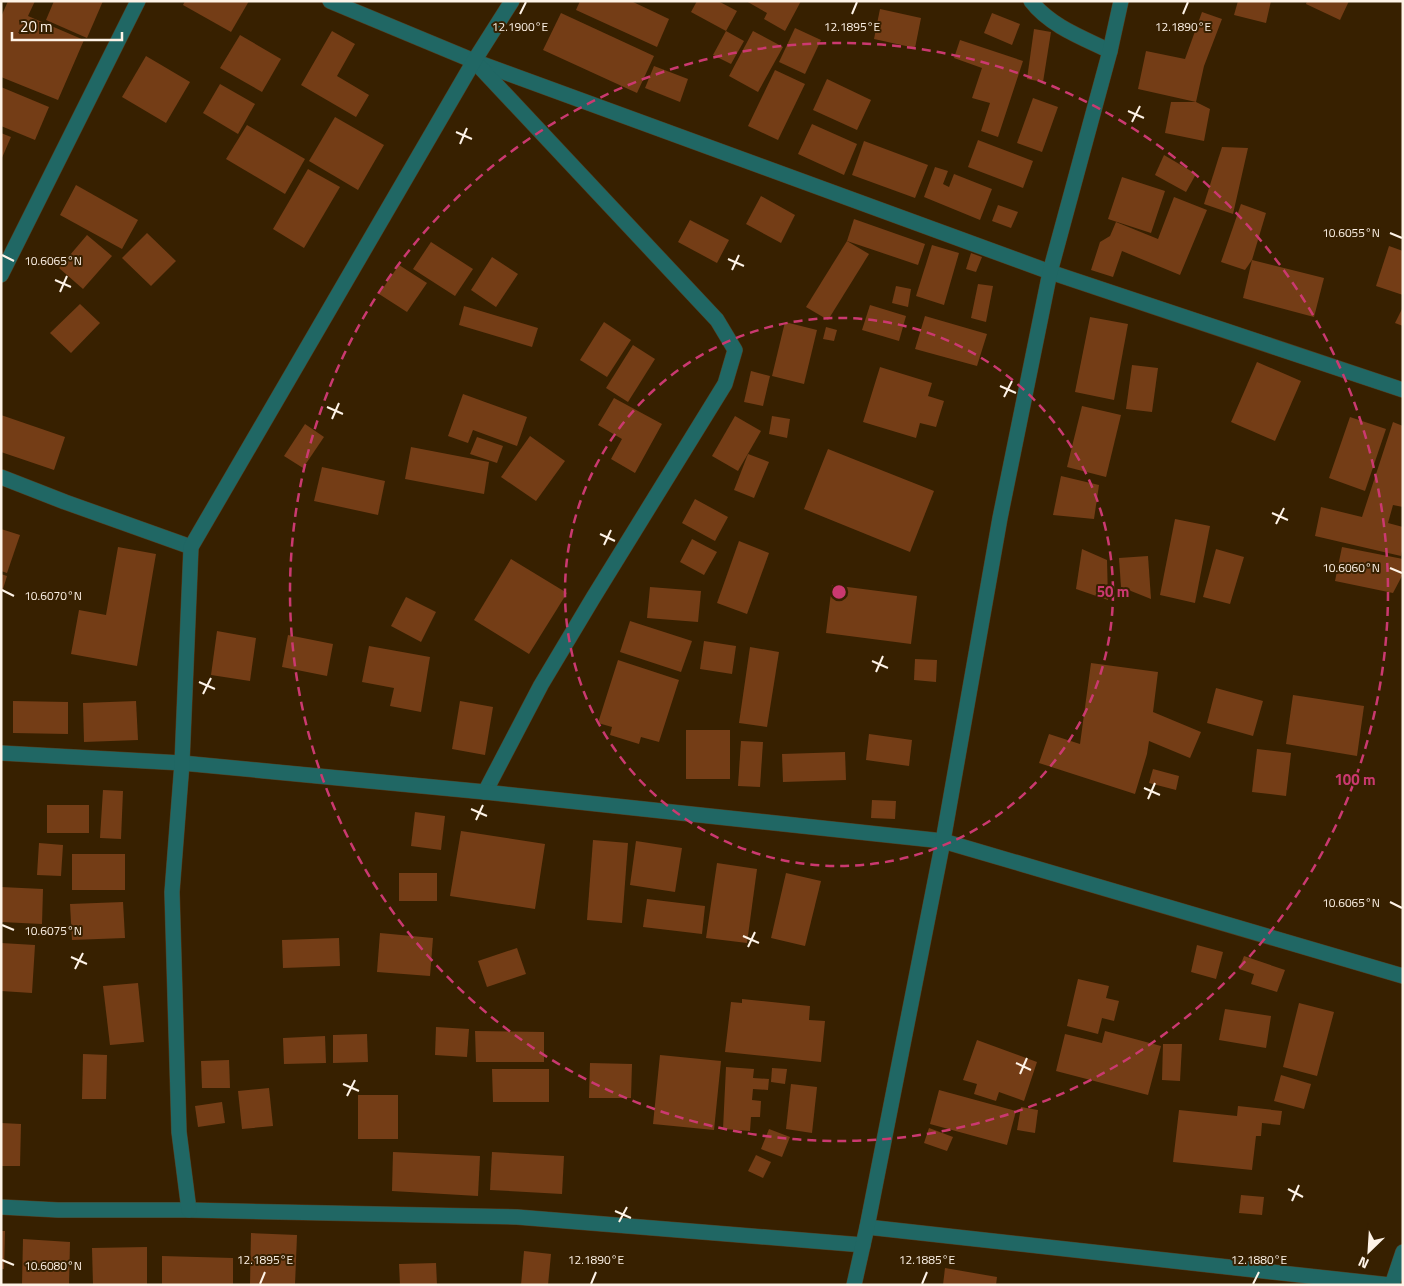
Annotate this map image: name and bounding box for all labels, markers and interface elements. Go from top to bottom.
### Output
scale bar [12,10,122,42]
text: 20 m [20,15,53,38]
text: 12.1900°E [492,17,548,36]
text: 12.1895°E [824,17,880,36]
text: 12.1890°E [1155,17,1211,36]
text: 10.6055°N [1322,223,1380,242]
text: 10.6065°N [24,251,82,270]
text: 10.6060°N [1322,558,1380,577]
text: 50 m [1097,580,1129,603]
centre of rings [830,583,848,601]
text: 10.6070°N [24,586,82,605]
text: 100 m [1334,768,1376,791]
text: 10.6065°N [1322,893,1380,912]
text: 10.6075°N [24,921,82,940]
north arrow [1344,1226,1394,1276]
text: 12.1895°E [237,1250,293,1269]
text: 12.1890°E [568,1250,624,1269]
text: 12.1885°E [899,1250,955,1269]
text: 12.1880°E [1231,1250,1287,1269]
text: N [1354,1252,1372,1275]
text: 10.6080°N [24,1256,82,1275]

